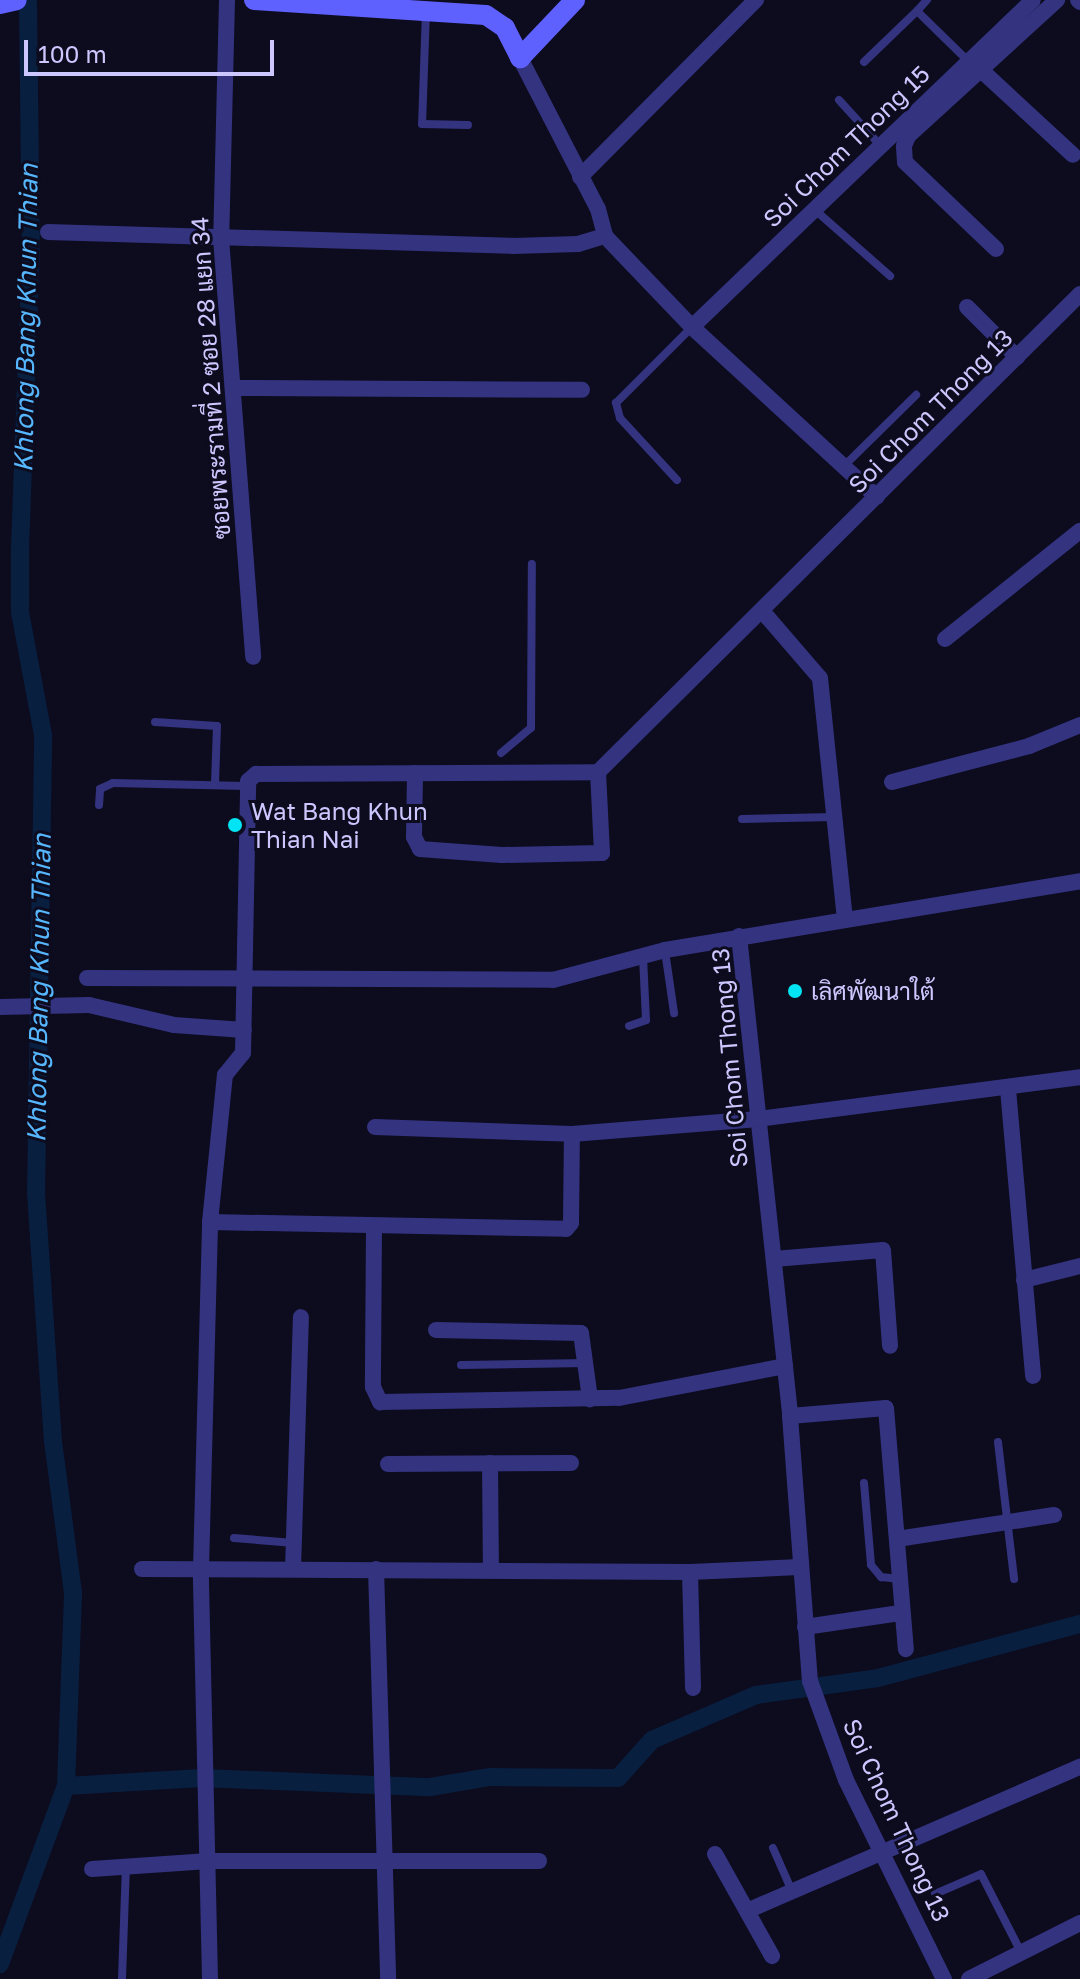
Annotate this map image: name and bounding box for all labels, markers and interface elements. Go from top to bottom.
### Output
scale bar [28,24,278,74]
text: 100 m [38,39,107,68]
street label: Soi Chom Thong 15 [757,59,935,233]
water label: Khlong Bang Khun Thian [8,163,44,473]
street label: ซอยพระรามที่ 2 ซอย 28 แยก 34 [184,216,236,540]
street label: Soi Chom Thong 13 [842,323,1018,499]
place label: Wat Bang Khun Thian Nai [251,797,428,853]
marker: Wat Bang Khun Thian Nai [226,816,244,834]
water label: Khlong Bang Khun Thian [21,833,57,1143]
street label: Soi Chom Thong 13 [705,947,753,1169]
place label: เลิศพัฒนาใต้ [811,977,935,1005]
marker: เลิศพัฒนาใต้ [786,982,804,1000]
street label: Soi Chom Thong 13 [837,1714,957,1926]

